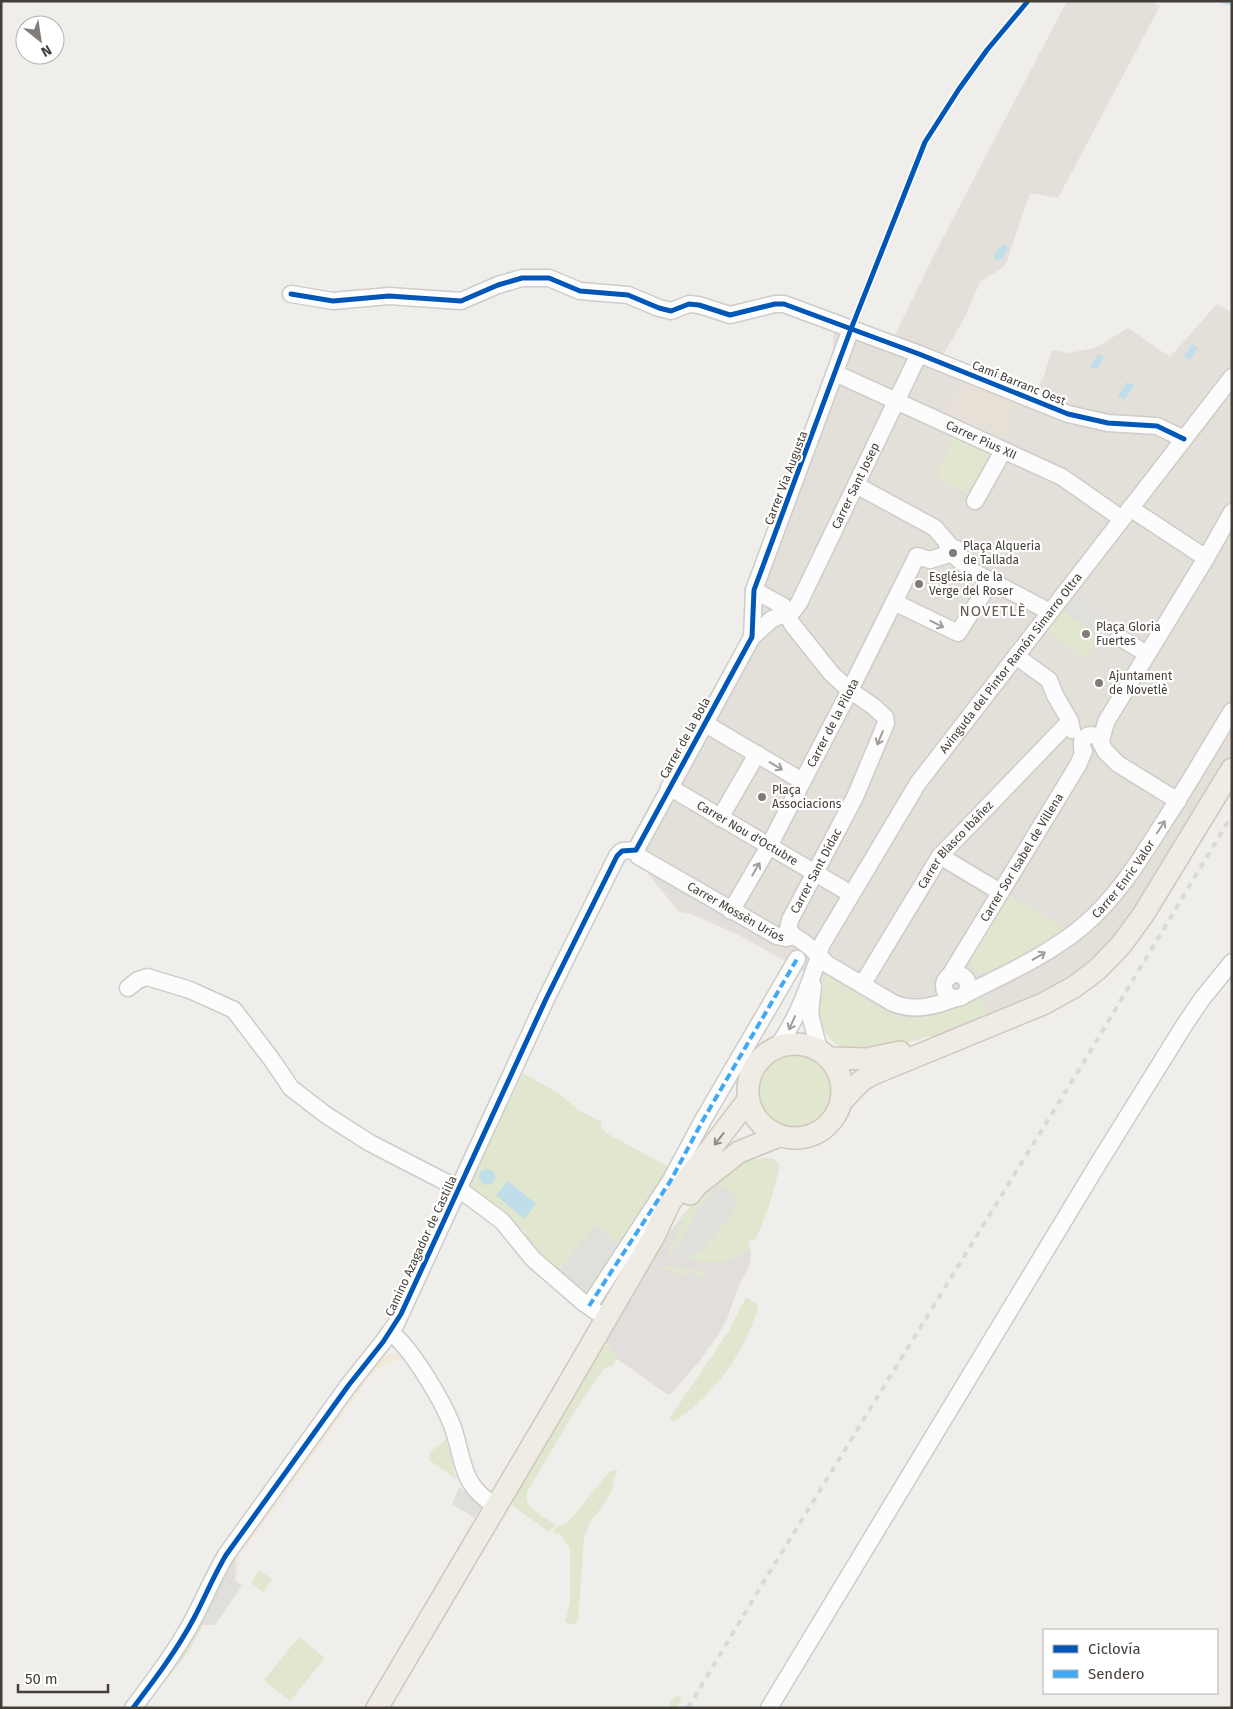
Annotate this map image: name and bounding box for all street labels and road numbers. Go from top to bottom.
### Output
street label: Camí Barranc Oest [970,358,1069,408]
street label: Carrer Pius XII [944,418,1019,462]
street label: Carrer Via Augusta [762,429,810,527]
street label: Carrer Sant Josep [829,440,882,531]
street label: Avinguda del Pintor Ramón Simarro Oltra [937,570,1085,756]
street label: Carrer de la Pilota [804,676,862,770]
street label: Carrer de la Bola [657,695,713,781]
street label: Carrer Sor Isabel de Villena [977,791,1066,924]
street label: Carrer Nou d'Octubre [694,798,801,868]
street label: Carrer Blasco Ibáñez [915,798,996,891]
street label: Carrer Sant Dídac [788,826,844,916]
street label: Carrer Enric Valor [1089,837,1158,921]
street label: Carrer Mossèn Uríos [685,879,786,944]
street label: Camino Azagador de Castilla [382,1173,460,1319]

